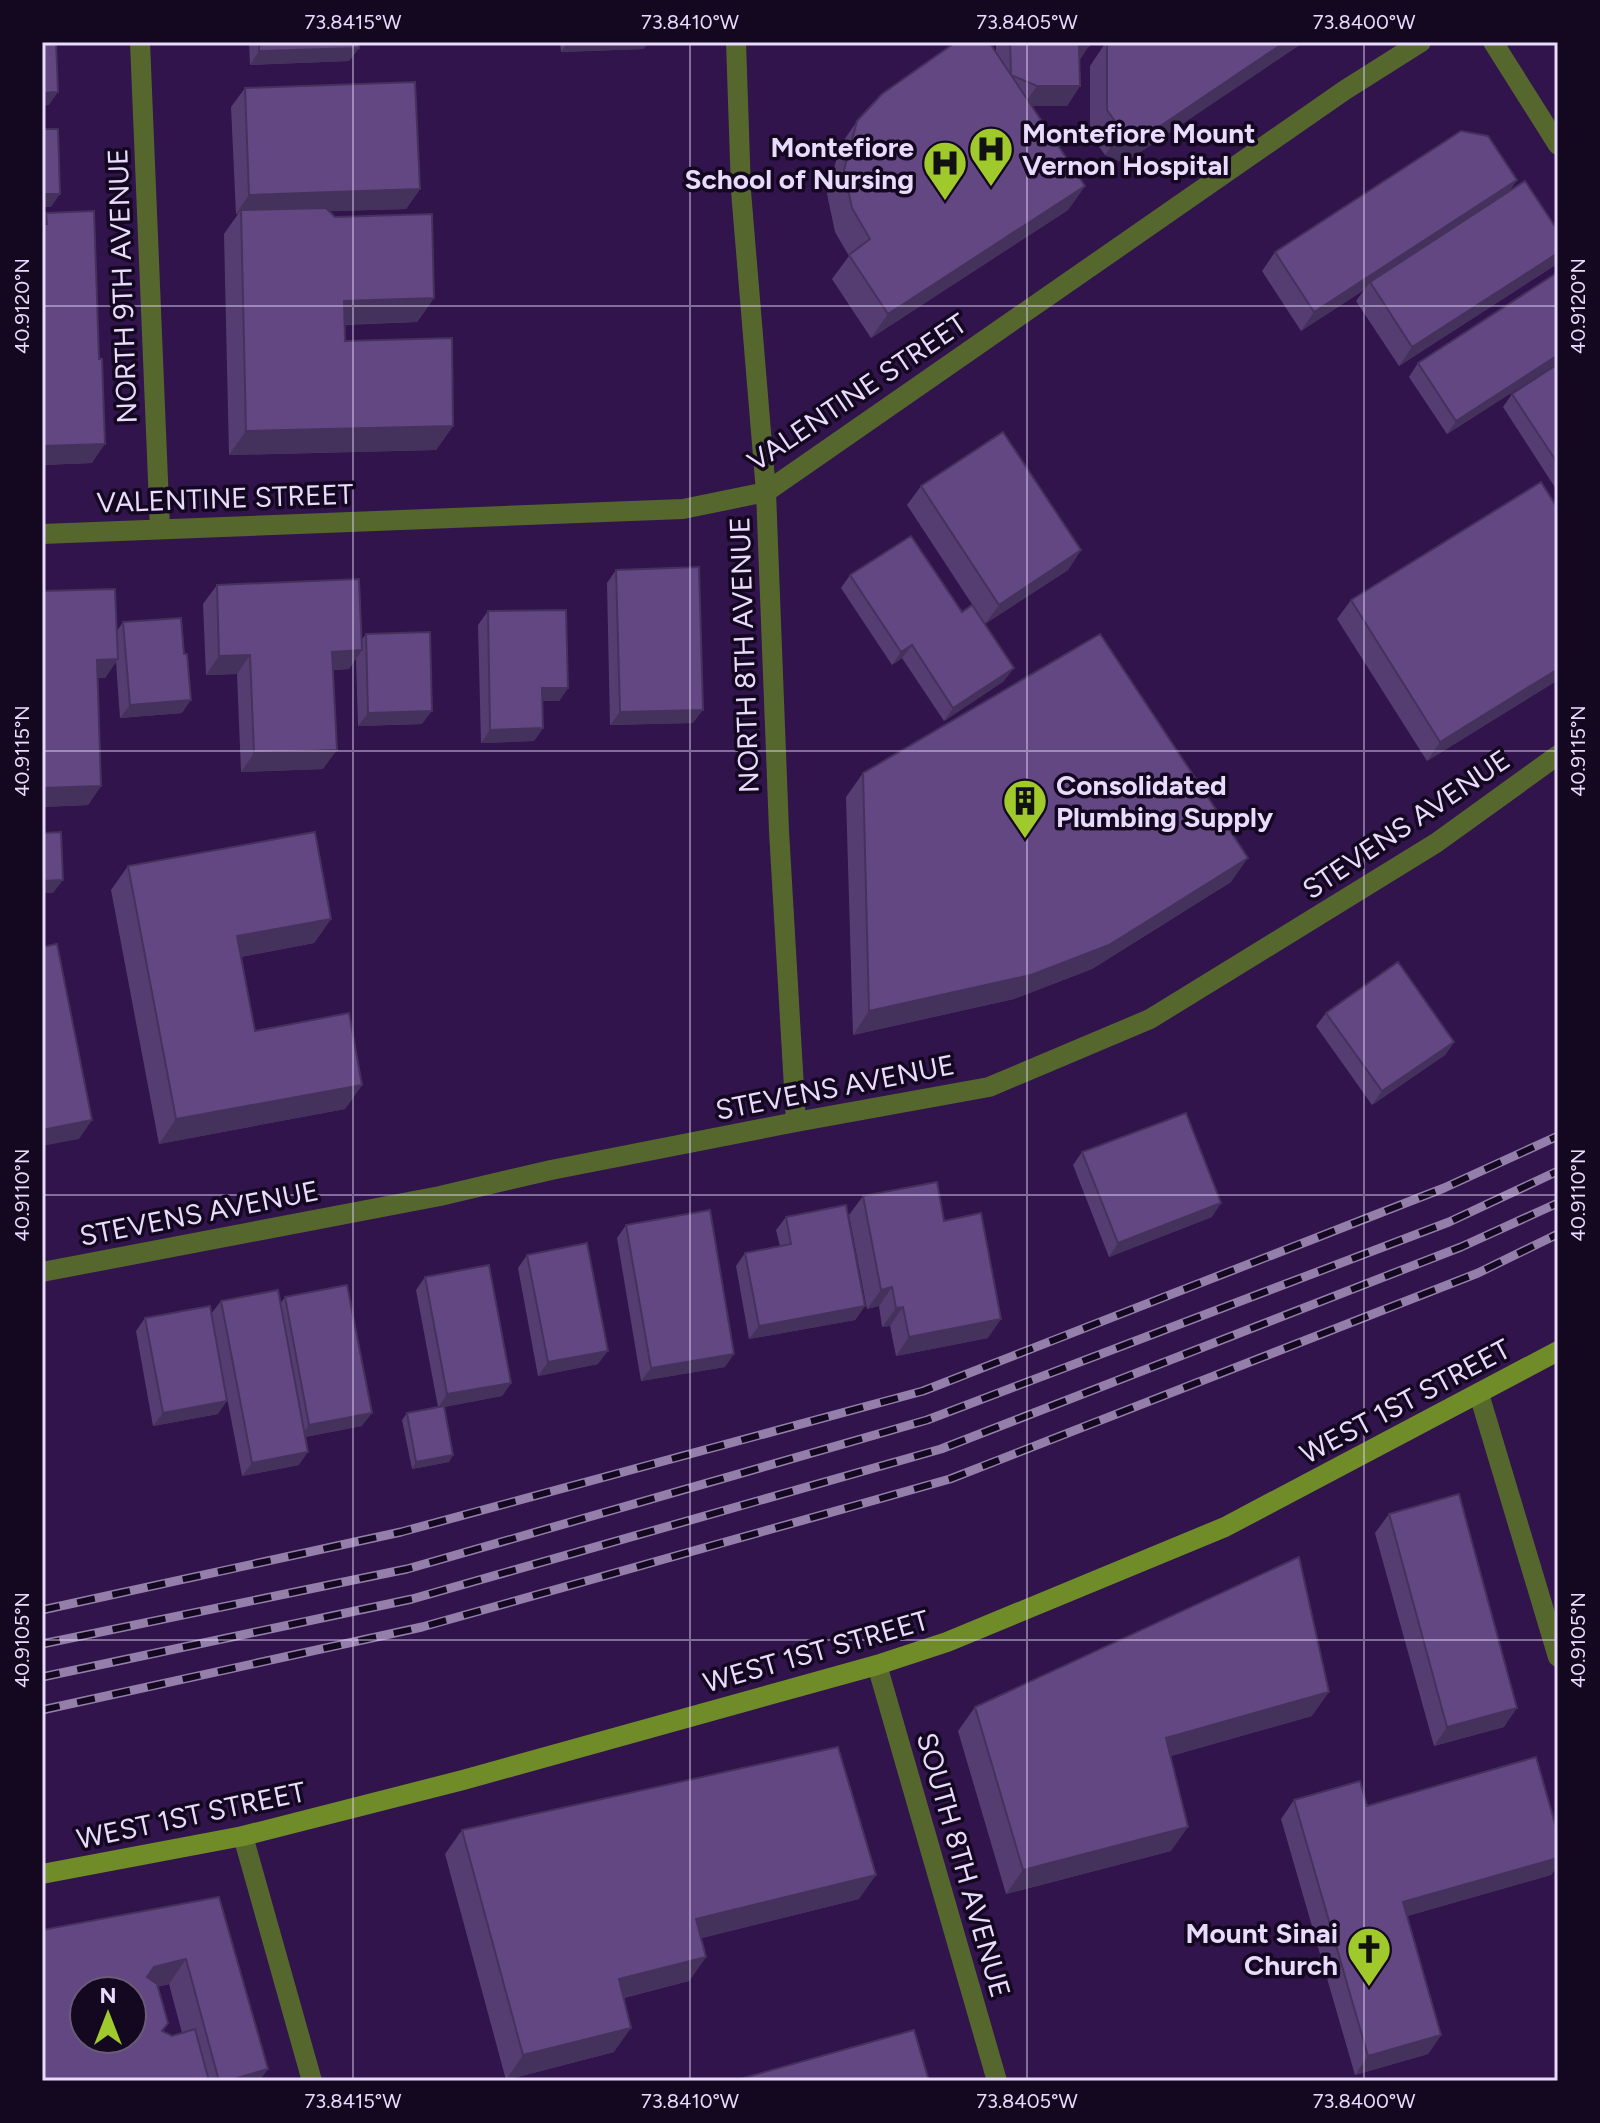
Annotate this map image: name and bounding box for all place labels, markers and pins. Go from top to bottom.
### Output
place label: Montefiore Mount Vernon Hospital [1022,116,1255,182]
hospital icon: Montefiore Mount Vernon Hospital [967,125,1015,188]
place label: Montefiore School of Nursing [684,130,914,196]
hospital icon: Montefiore School of Nursing [921,139,969,202]
place label: Consolidated Plumbing Supply [1056,768,1274,834]
building icon: Consolidated Plumbing Supply [1001,777,1049,840]
place label: Mount Sinai Church [1186,1916,1338,1982]
church icon: Mount Sinai Church [1345,1925,1393,1988]

